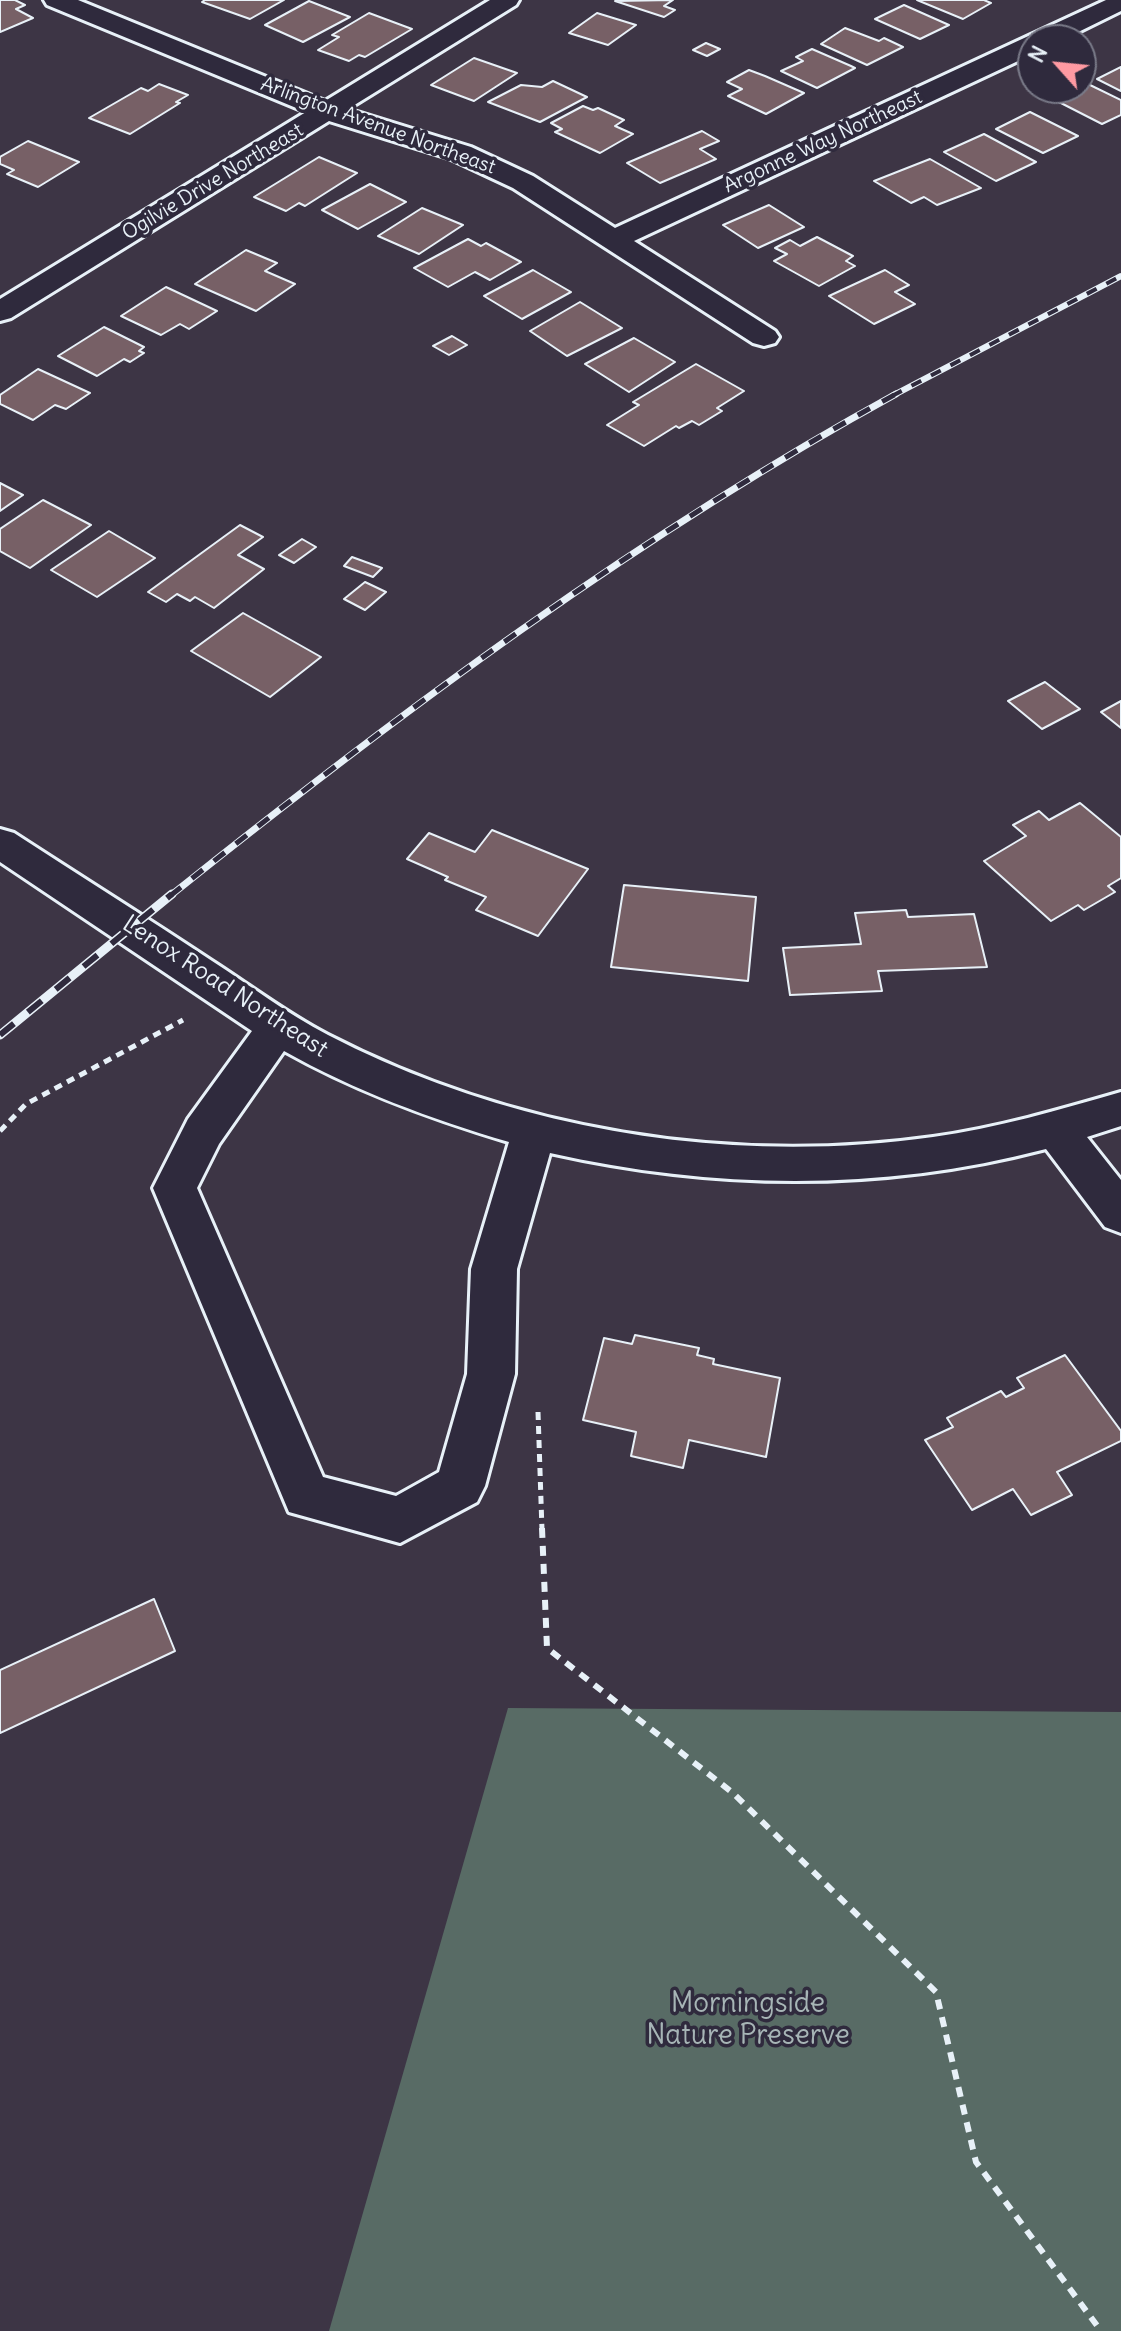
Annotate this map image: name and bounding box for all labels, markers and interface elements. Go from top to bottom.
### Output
north arrow [1017,24,1097,104]
text: N [1021,41,1053,67]
street label: Arlington Avenue Northeast [257,72,499,180]
street label: Argonne Way Northeast [720,85,926,199]
street label: Ogilvie Drive Northeast [118,118,308,246]
street label: Lenox Road Northeast [117,910,333,1064]
park label: Morningside Nature Preserve [646,1987,850,2053]

